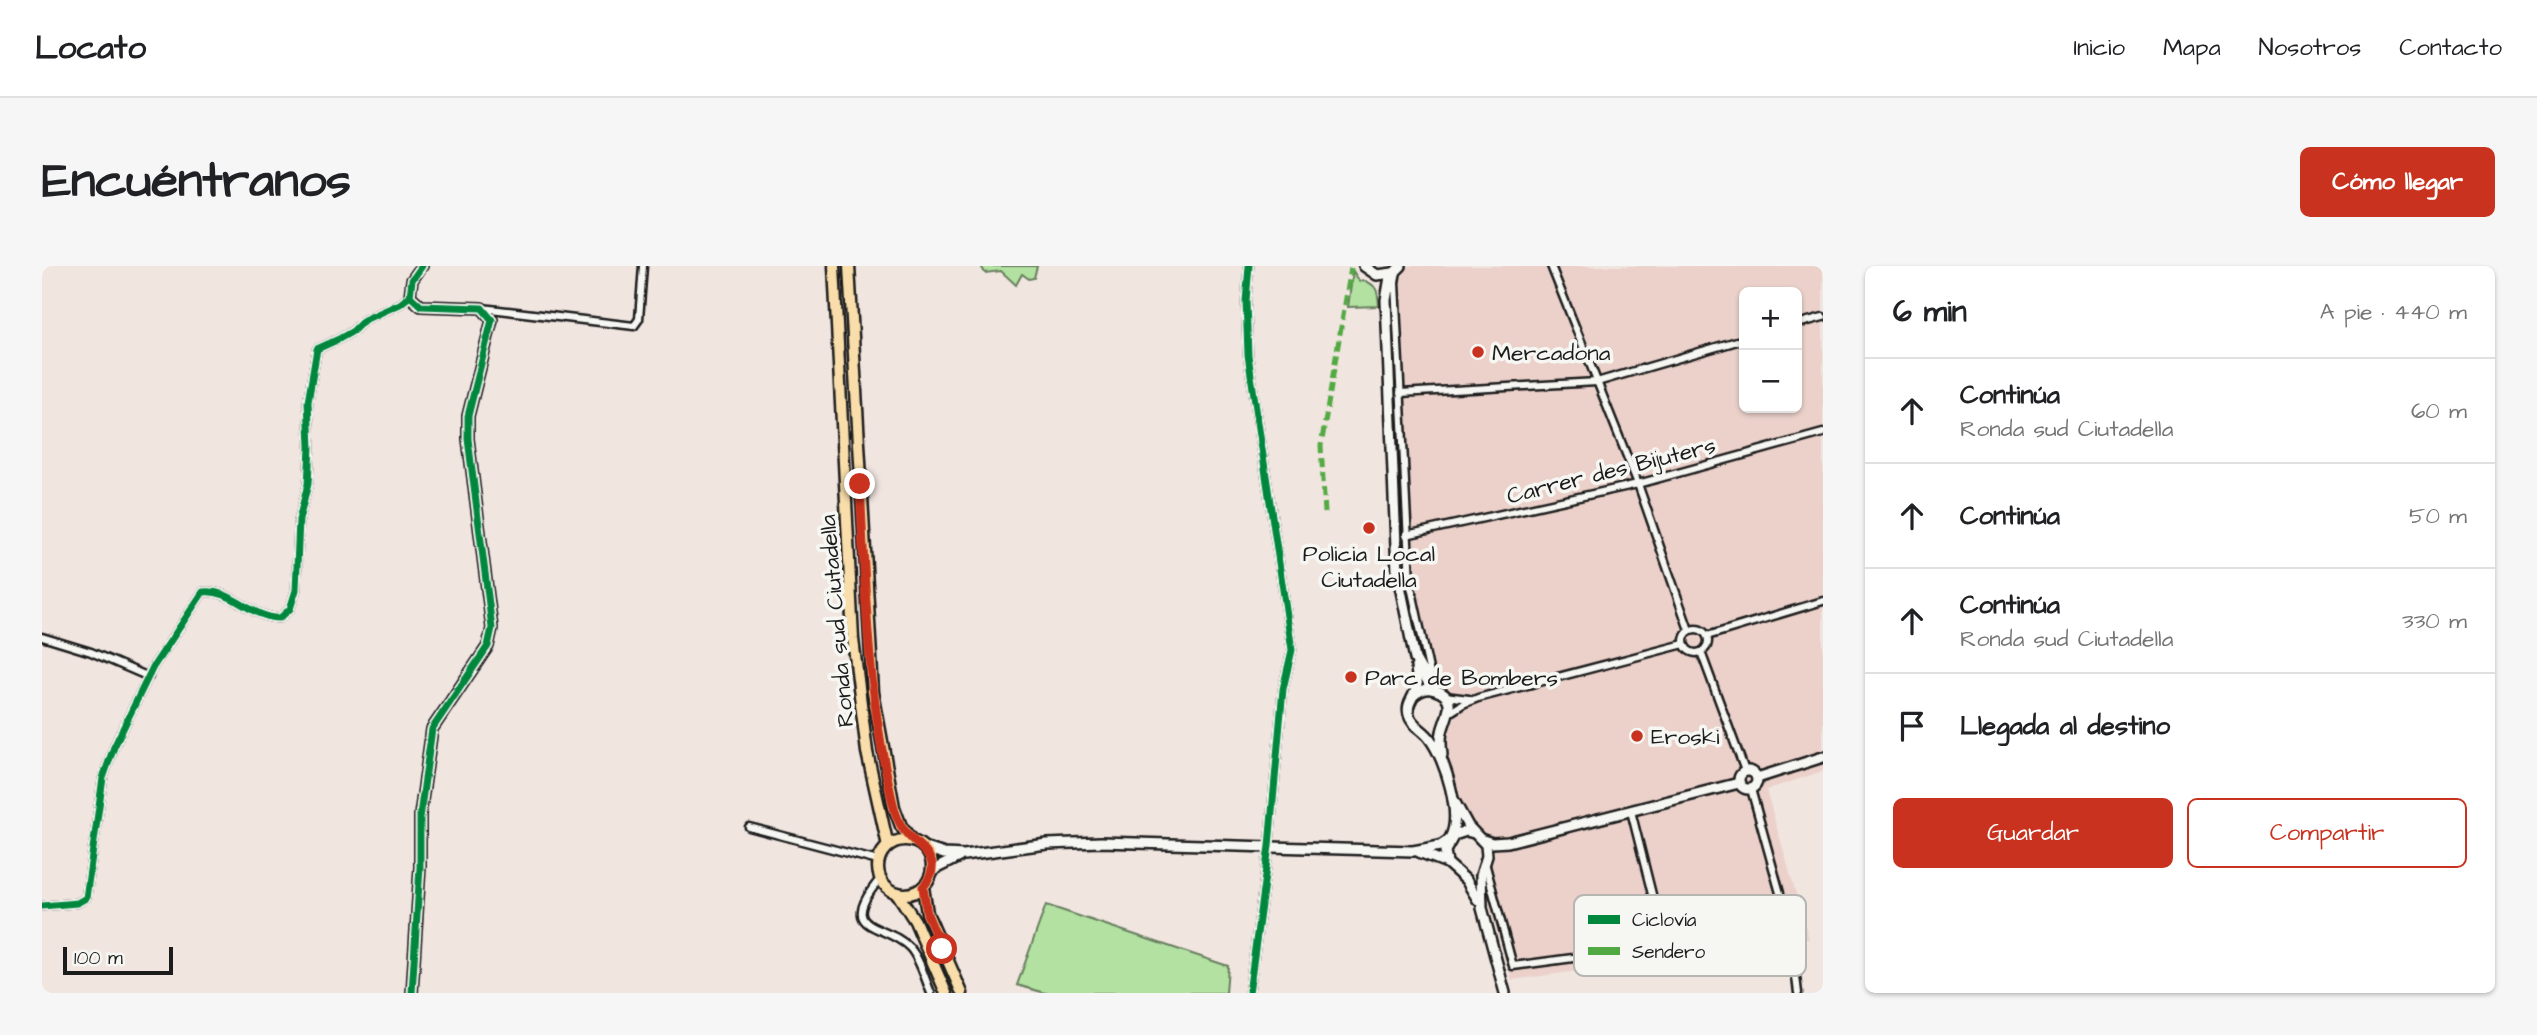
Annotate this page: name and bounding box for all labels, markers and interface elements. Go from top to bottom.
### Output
text: Locato [35,25,146,71]
text: Inicio [2073,31,2125,65]
text: Mapa [2163,31,2221,65]
text: Nosotros [2259,31,2361,65]
text: Contacto [2399,31,2502,65]
button: Cómo llegar [2300,147,2495,217]
text: Encuéntranos [42,148,351,216]
map controls [1739,287,1802,413]
button: + [1739,287,1802,350]
text: 6 min [1893,291,1967,333]
text: A pie · 440 m [2320,296,2467,328]
place label: Mercadona [1492,337,1611,369]
marker: Mercadona [1470,344,1486,360]
button: − [1739,350,1802,413]
text: Continúa [1960,377,2060,413]
icon: ahead [1893,392,1931,430]
text: 60 m [2411,395,2467,427]
text: Ronda sud Ciutadella [1960,413,2173,445]
street label: Carrer des Bijuters [1503,430,1719,512]
route end [844,468,875,499]
icon: ahead [1893,497,1931,535]
text: Continúa [1960,498,2060,534]
text: 50 m [2409,500,2467,532]
street label: Ronda sud Ciutadella [812,513,862,729]
marker: Policia Local Ciutadella [1361,520,1377,536]
place label: Policia Local Ciutadella [1303,538,1435,596]
text: Continúa [1960,587,2060,623]
icon: ahead [1893,602,1931,640]
text: 330 m [2402,605,2467,637]
text: Ronda sud Ciutadella [1960,623,2173,655]
place label: Parc de Bombers [1365,662,1558,694]
marker: Parc de Bombers [1343,669,1359,685]
icon: arrive [1893,707,1931,745]
text: Llegada al destino [1960,708,2170,744]
place label: Eroski [1651,721,1720,753]
marker: Eroski [1629,728,1645,744]
button: Guardar [1893,798,2173,868]
button: Compartir [2187,798,2467,868]
legend [1574,895,1806,976]
text: Ciclovía [1632,907,1697,934]
route start [926,933,957,964]
text: Sendero [1632,939,1705,966]
scale bar [63,944,173,976]
text: 100 m [74,945,123,972]

